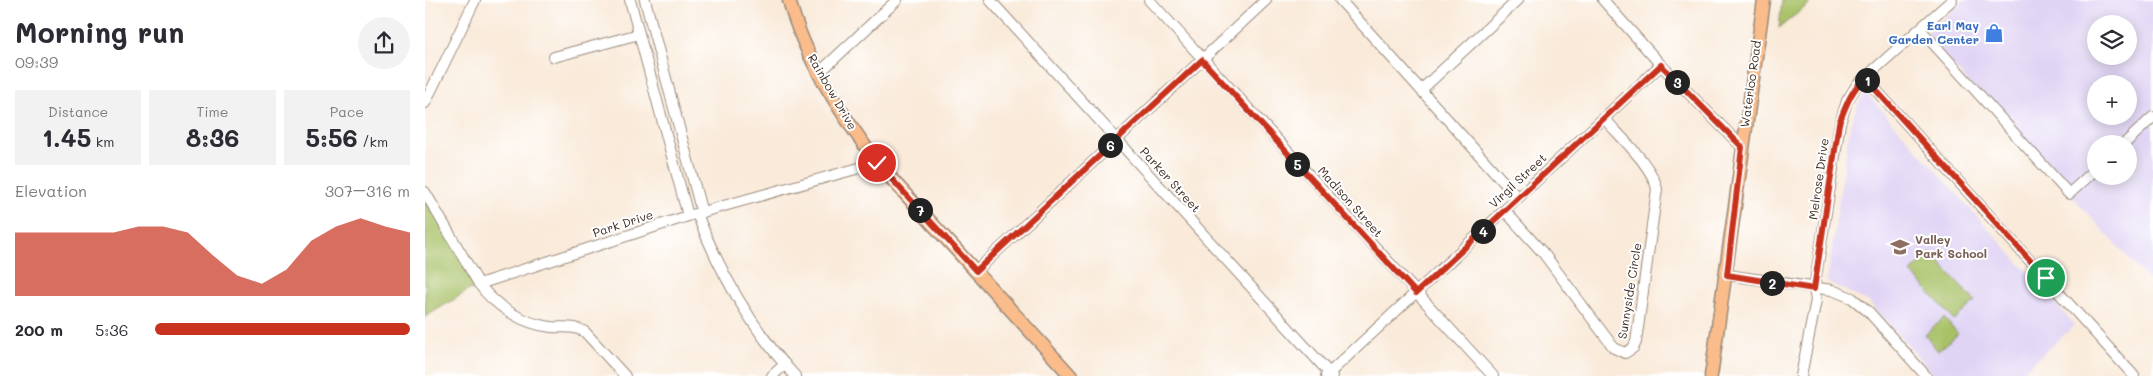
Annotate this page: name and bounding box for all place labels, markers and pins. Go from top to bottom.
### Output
place label: Earl May Garden Center [1889,17,1979,47]
shop icon: Earl May Garden Center [1983,22,2005,44]
pin: 1 [1855,68,1879,92]
pin: 3 [1665,70,1689,94]
pin: 6 [1097,132,1123,158]
pin [856,142,898,184]
pin: 5 [1285,152,1309,176]
pin: 7 [907,198,933,222]
pin: 4 [1471,218,1495,244]
place label: Valley Park School [1915,231,1987,261]
school or university icon: Valley Park School [1889,236,1911,258]
pin [2025,257,2067,299]
pin: 2 [1759,270,1785,296]

